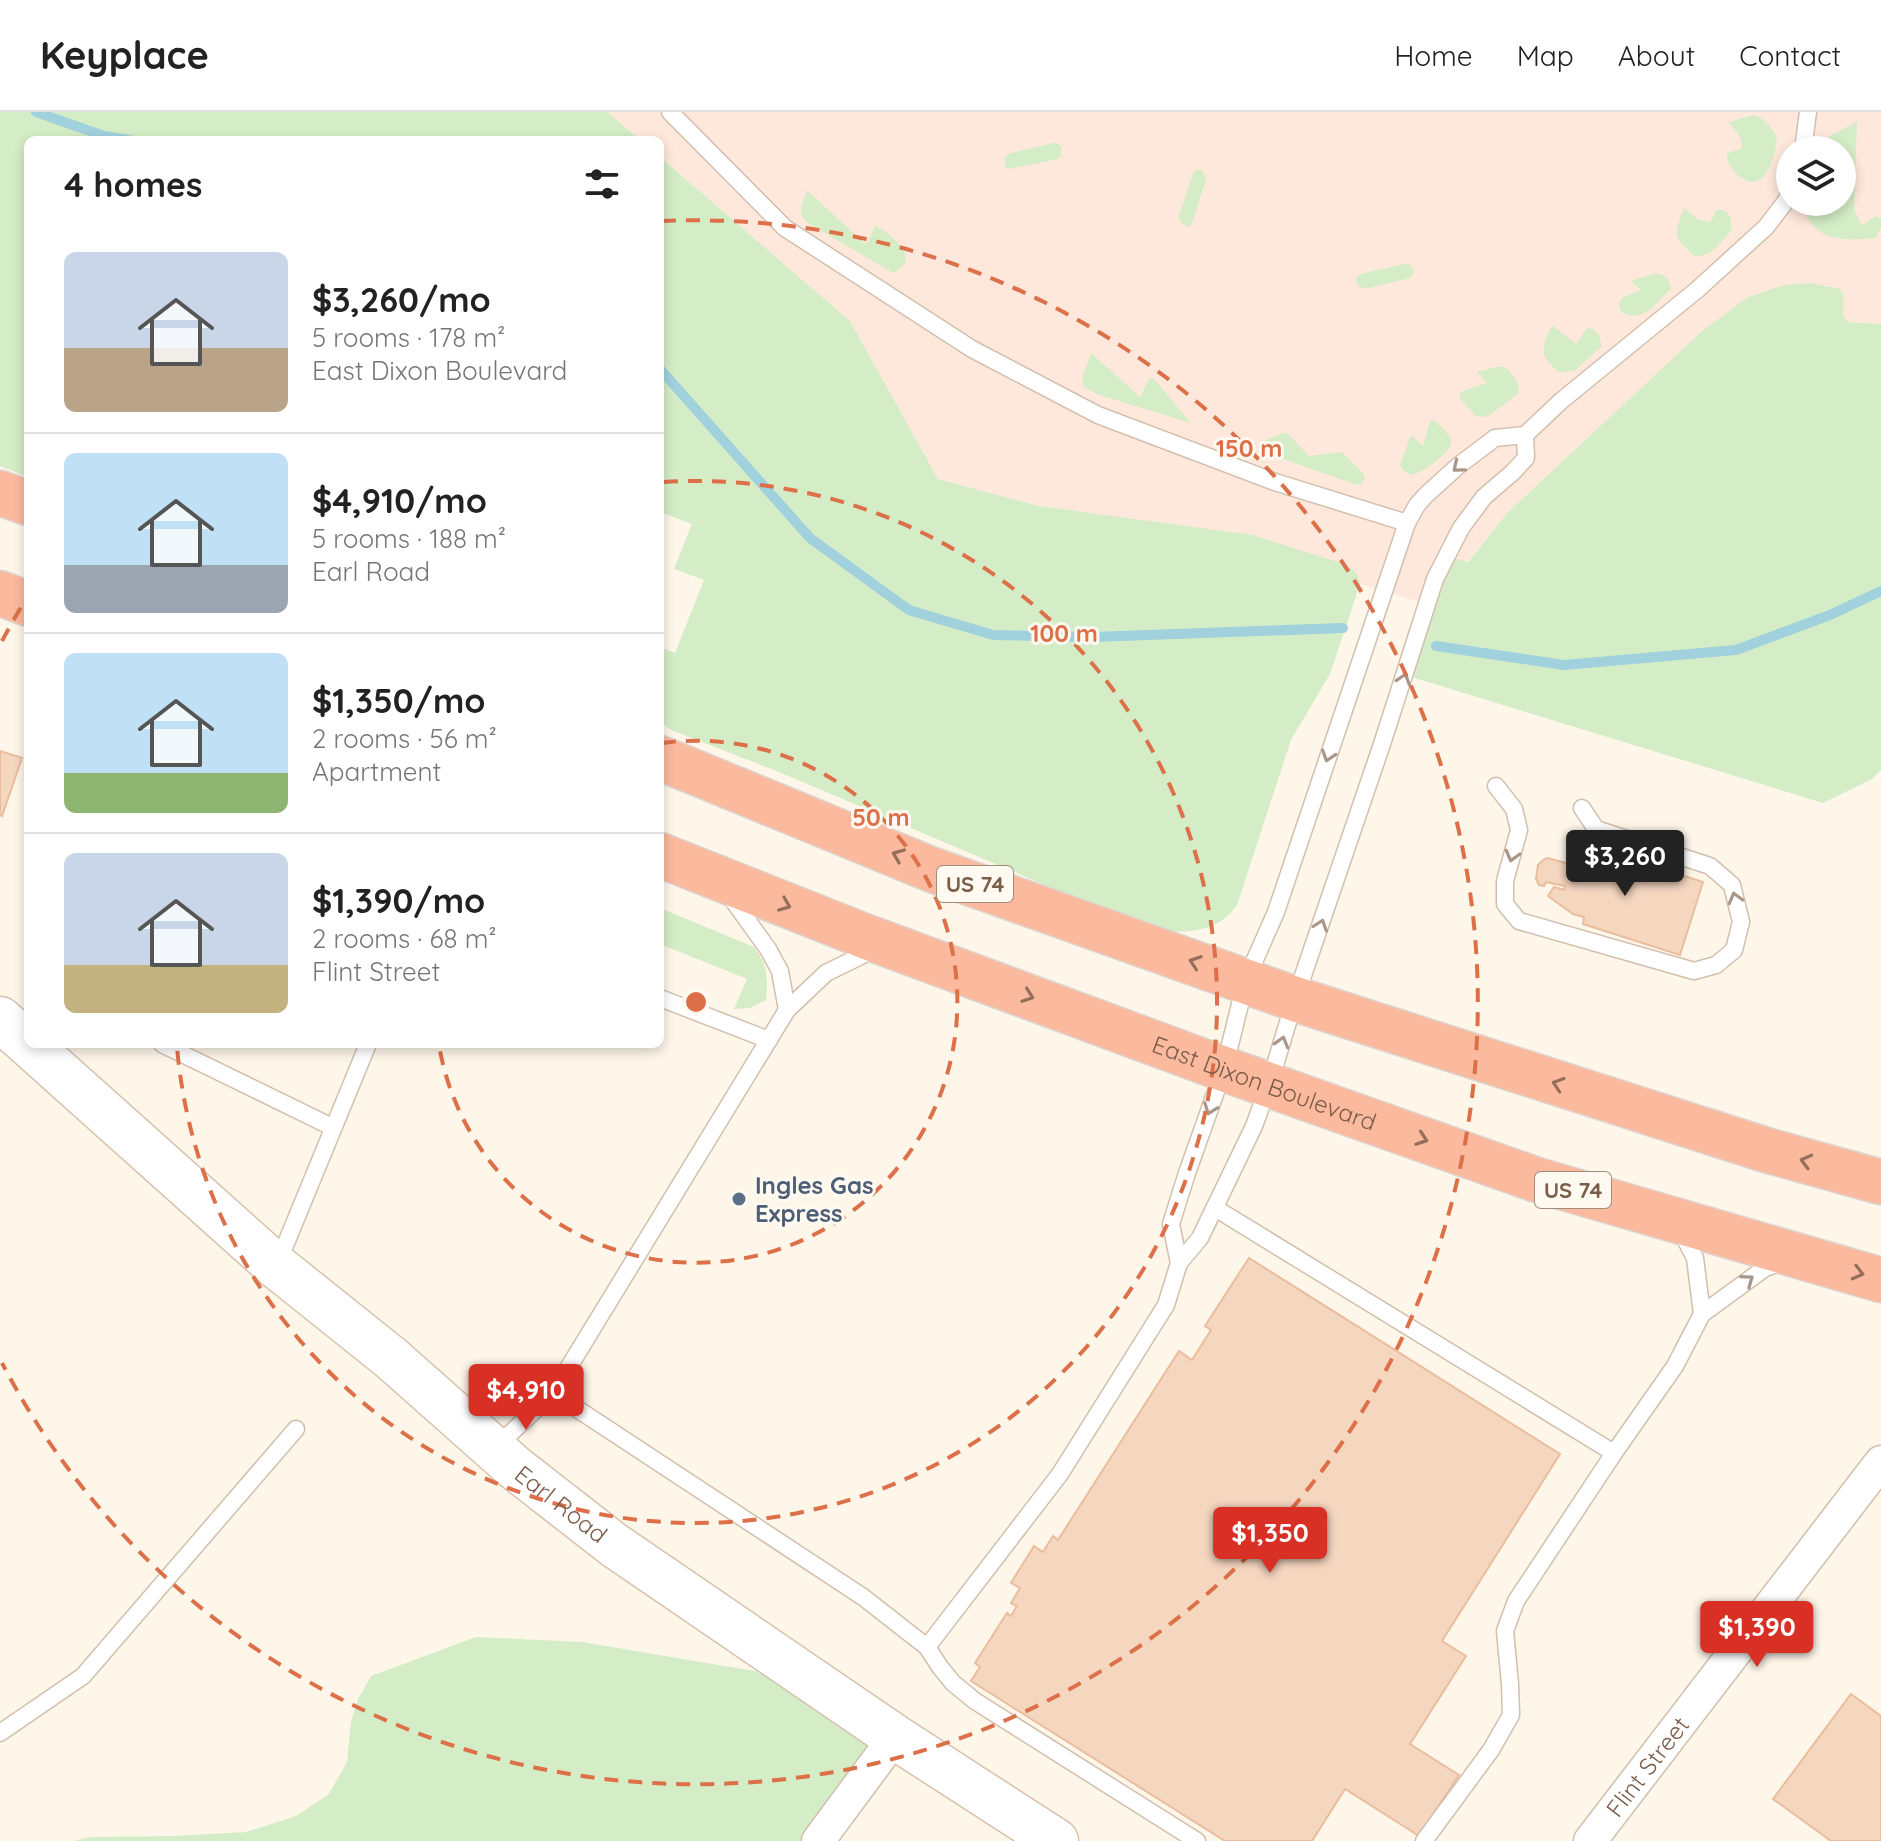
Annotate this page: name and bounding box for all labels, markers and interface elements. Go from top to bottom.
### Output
text: Keyplace [40,31,209,79]
text: Home [1394,38,1473,73]
text: Map [1517,38,1574,73]
text: About [1618,38,1695,73]
text: Contact [1739,38,1841,73]
map controls [1776,136,1856,216]
button: layers [1776,136,1856,216]
icon: filters [580,162,624,206]
text: 4 homes [64,163,202,206]
text: $3,260/mo [312,278,491,321]
icon: home [128,284,224,380]
text: 5 rooms · 178 m² [312,321,505,354]
text: East Dixon Boulevard [312,354,567,387]
text: 150 m [1216,433,1282,463]
one-way arrow [1453,457,1468,472]
text: $4,910/mo [312,479,487,522]
icon: home [128,485,224,581]
text: 5 rooms · 188 m² [312,522,506,555]
text: Earl Road [312,555,430,588]
text: 100 m [1030,618,1098,648]
one-way arrow [1394,672,1410,686]
text: $1,350/mo [312,679,485,722]
icon: home [128,685,224,781]
text: 2 rooms · 56 m² [312,722,497,755]
one-way arrow [1322,748,1338,762]
text: Apartment [312,755,441,788]
text: 50 m [852,802,910,832]
pin: $3,260 [1560,830,1690,898]
text: $3,260 [1584,839,1666,872]
one-way arrow [892,849,906,865]
one-way arrow [1504,849,1521,863]
road number: US 74 [937,866,1013,902]
text: $1,390/mo [312,879,485,922]
icon: home [128,885,224,981]
one-way arrow [1728,891,1744,905]
one-way arrow [777,895,791,912]
one-way arrow [1311,919,1327,933]
text: 2 rooms · 68 m² [312,922,497,955]
text: Flint Street [312,955,440,988]
one-way arrow [1189,956,1203,972]
one-way arrow [1020,987,1034,1003]
centre of rings [682,988,710,1016]
street label: East Dixon Boulevard [1148,1029,1380,1137]
one-way arrow [1273,1036,1289,1049]
one-way arrow [1551,1077,1565,1093]
one-way arrow [1203,1102,1220,1116]
one-way arrow [1414,1129,1428,1146]
one-way arrow [1799,1154,1813,1170]
place label: Ingles Gas Express [755,1170,874,1228]
road number: US 74 [1535,1172,1611,1208]
marker: Ingles Gas Express [730,1190,748,1208]
one-way arrow [1850,1264,1864,1280]
one-way arrow [1740,1275,1754,1290]
pin: $4,910 [461,1364,591,1432]
text: $4,910 [487,1373,565,1406]
street label: Earl Road [509,1459,614,1549]
pin: $1,350 [1205,1507,1335,1575]
text: $1,350 [1231,1516,1309,1549]
pin: $1,390 [1692,1601,1822,1669]
text: $1,390 [1718,1610,1796,1643]
street label: Flint Street [1599,1710,1695,1823]

